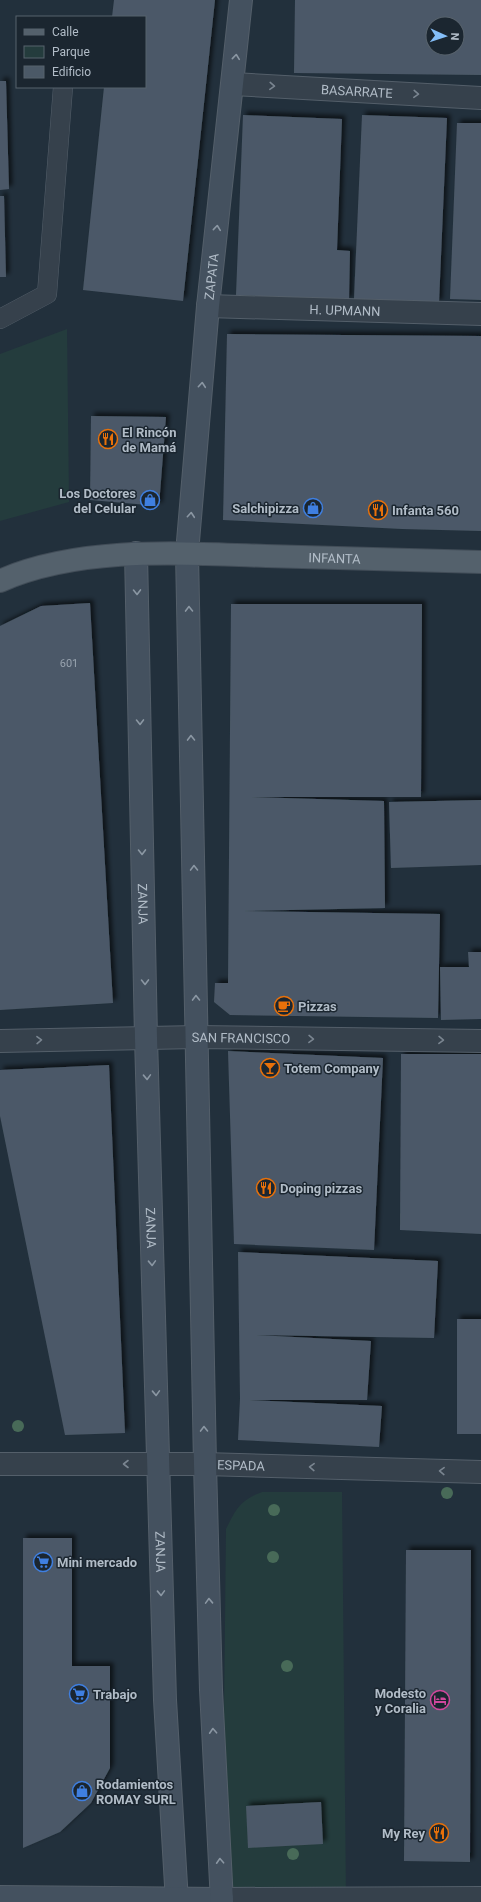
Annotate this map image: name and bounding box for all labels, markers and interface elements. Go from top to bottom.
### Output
legend [16,16,146,88]
north arrow [425,16,465,56]
text: Calle [52,25,79,39]
text: N [448,32,461,41]
text: Parque [52,45,90,59]
one-way arrow [231,54,240,60]
text: Edificio [52,65,91,79]
street label: BASARRATE [321,81,393,100]
one-way arrow [269,82,275,90]
one-way arrow [413,90,419,99]
one-way arrow [212,225,221,231]
street label: ZAPATA [201,252,221,301]
street label: H. UPMANN [309,301,381,319]
one-way arrow [197,382,206,388]
place label: El Rincón de Mamá [122,425,176,455]
restaurant icon: El Rincón de Mamá [97,428,119,450]
place label: Los Doctores del Celular [59,486,136,516]
shop icon: Los Doctores del Celular [139,489,161,511]
shop icon: Salchipizza [302,497,324,519]
restaurant icon: Infanta 560 [367,499,389,521]
place label: Salchipizza [232,501,299,516]
place label: Infanta 560 [392,503,459,518]
one-way arrow [186,512,195,518]
street label: INFANTA [308,550,361,566]
one-way arrow [133,589,141,595]
one-way arrow [185,606,193,612]
house number: 601 [60,657,78,670]
one-way arrow [135,719,144,725]
one-way arrow [187,735,195,741]
one-way arrow [138,849,146,855]
one-way arrow [190,865,198,871]
street label: ZANJA [135,883,151,925]
one-way arrow [141,979,149,985]
one-way arrow [192,995,201,1001]
cafe icon: Pizzas [273,995,295,1017]
place label: Pizzas [298,999,337,1014]
street label: SAN FRANCISCO [191,1029,291,1046]
one-way arrow [308,1035,314,1043]
one-way arrow [36,1036,42,1044]
one-way arrow [438,1036,444,1045]
bar icon: Totem Company [259,1057,281,1079]
place label: Totem Company [284,1061,380,1076]
one-way arrow [143,1074,152,1080]
restaurant icon: Doping pizzas [255,1177,277,1199]
place label: Doping pizzas [280,1181,362,1196]
street label: ZANJA [143,1207,160,1249]
one-way arrow [148,1260,156,1266]
one-way arrow [151,1390,160,1396]
one-way arrow [200,1426,208,1432]
street label: ESPADA [217,1457,266,1473]
one-way arrow [123,1460,129,1468]
one-way arrow [309,1463,315,1471]
one-way arrow [439,1467,445,1475]
street label: ZANJA [153,1531,169,1573]
supermarket icon: Mini mercado [32,1551,54,1573]
place label: Mini mercado [57,1555,137,1570]
one-way arrow [157,1590,166,1596]
one-way arrow [204,1598,213,1604]
supermarket icon: Trabajo [68,1683,90,1705]
place label: Modesto y Coralia [375,1686,426,1716]
place label: Trabajo [93,1687,137,1702]
hotel icon: Modesto y Coralia [429,1689,451,1711]
one-way arrow [209,1728,218,1734]
place label: Rodamientos ROMAY SURL [96,1777,176,1807]
shop icon: Rodamientos ROMAY SURL [71,1780,93,1802]
restaurant icon: My Rey [428,1822,450,1844]
place label: My Rey [382,1826,425,1841]
one-way arrow [216,1857,224,1863]

